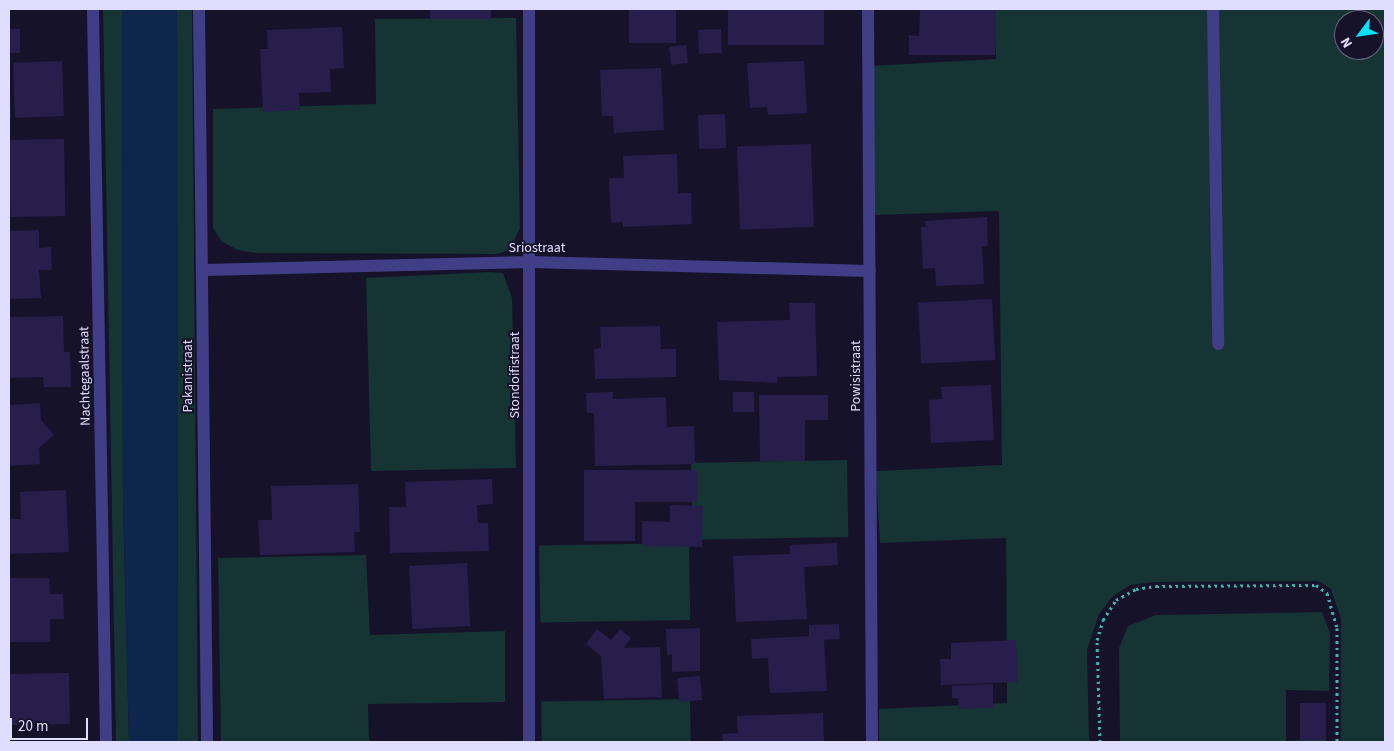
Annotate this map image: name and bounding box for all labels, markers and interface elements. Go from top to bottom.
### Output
north arrow [1334,10,1384,60]
text: N [1336,33,1358,51]
street label: Sriostraat [509,240,565,256]
street label: Nachtegaalstraat [76,326,94,426]
street label: Stondoifistraat [507,332,523,418]
street label: Pakanistraat [180,340,196,412]
street label: Powisistraat [848,340,864,412]
scale bar [12,708,90,740]
text: 20 m [18,716,48,737]

